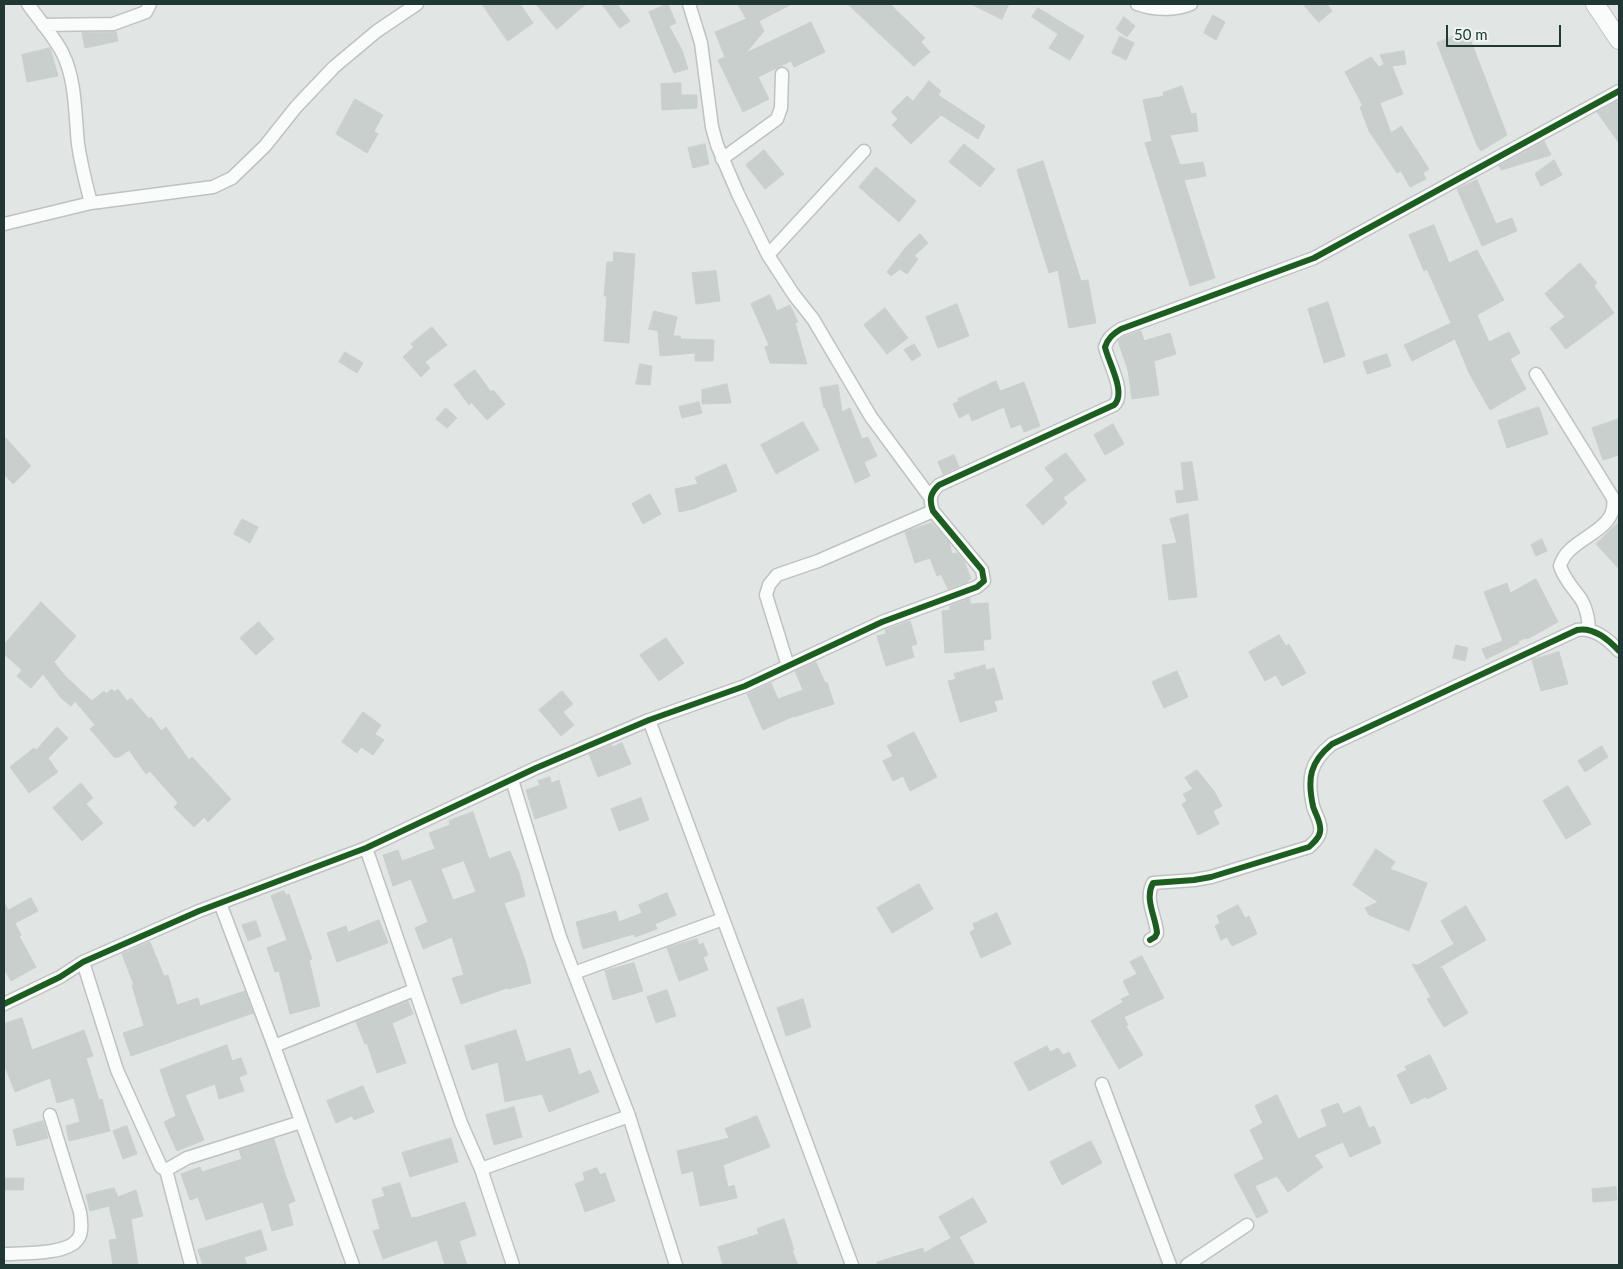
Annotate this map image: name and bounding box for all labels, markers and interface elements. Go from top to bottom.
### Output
scale bar [1448,15,1563,47]
text: 50 m [1454,25,1488,43]

